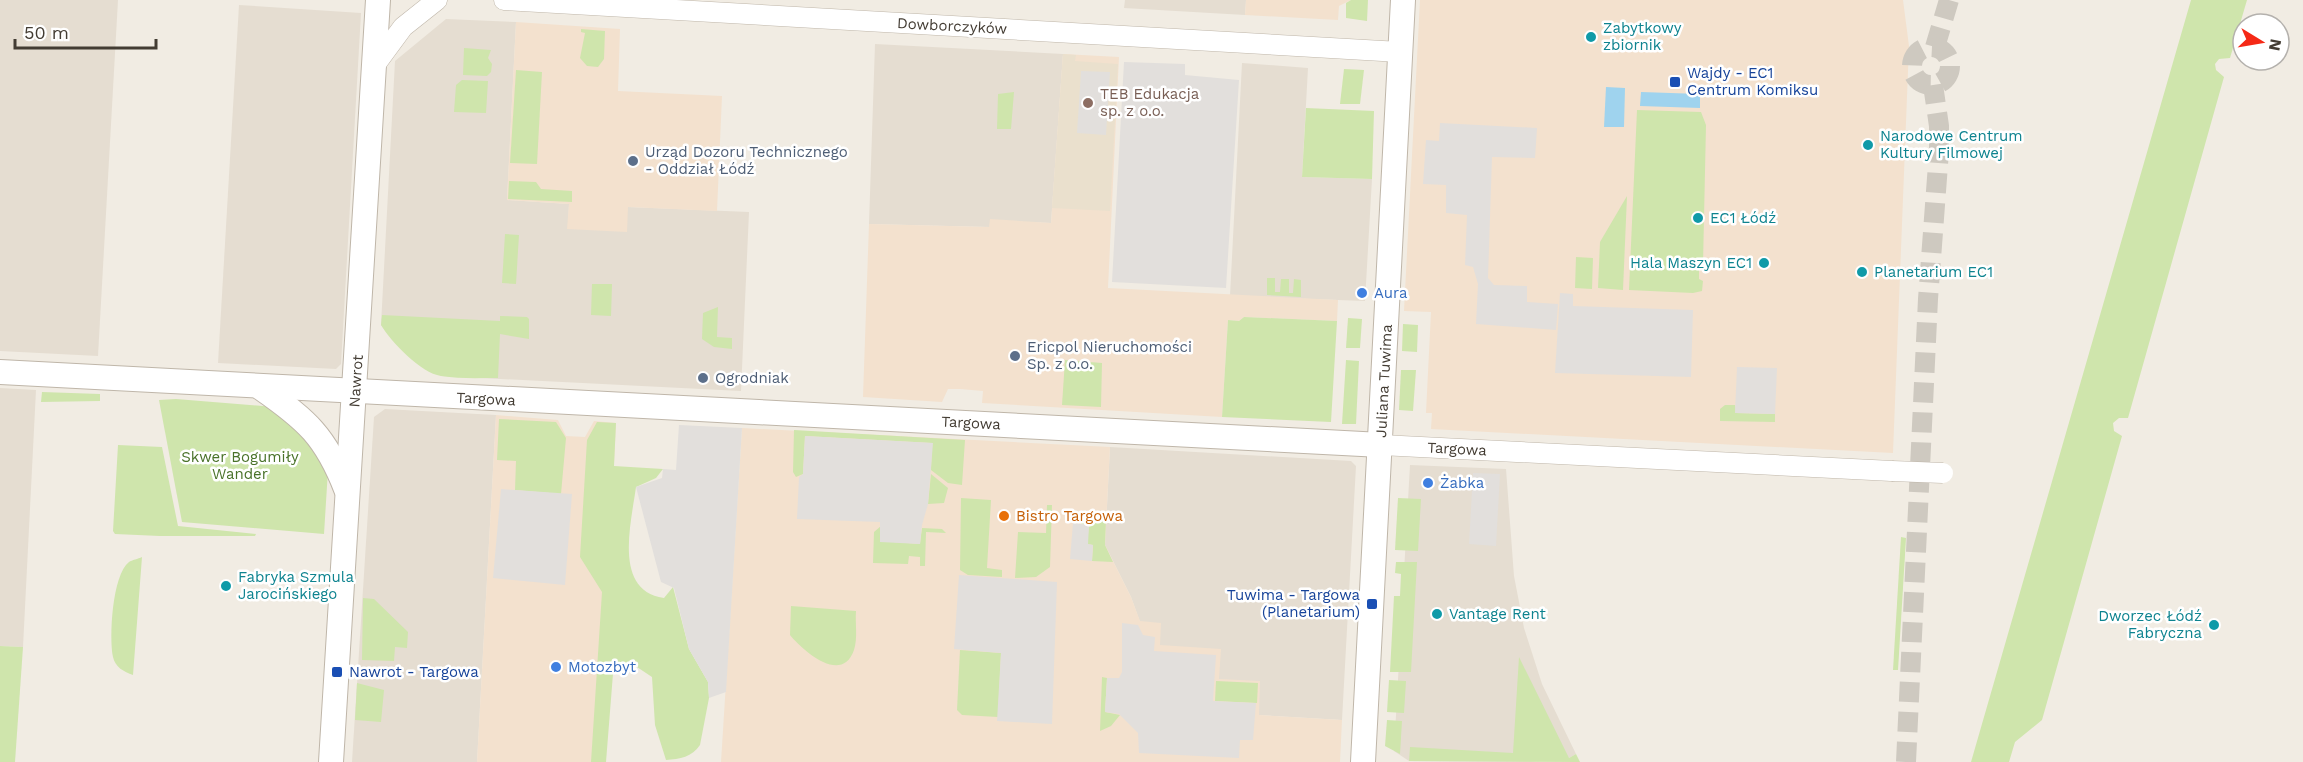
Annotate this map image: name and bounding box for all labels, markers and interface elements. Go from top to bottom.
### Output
scale bar [15,12,156,50]
north arrow [2231,12,2291,72]
street label: Dowborczyków [897,14,1008,38]
place label: Zabytkowy zbiornik [1603,19,1682,54]
text: 50 m [24,22,69,43]
marker: Zabytkowy zbiornik [1584,30,1598,44]
text: N [2265,37,2286,52]
place label: Wajdy - EC1 Centrum Komiksu [1687,64,1818,99]
marker: Wajdy - EC1 Centrum Komiksu [1668,75,1682,89]
place label: TEB Edukacja sp. z o.o. [1100,85,1200,120]
marker: TEB Edukacja sp. z o.o. [1081,96,1095,110]
place label: Narodowe Centrum Kultury Filmowej [1880,127,2023,162]
marker: Narodowe Centrum Kultury Filmowej [1861,138,1875,152]
place label: Urząd Dozoru Technicznego - Oddział Łódź [645,143,848,178]
marker: Urząd Dozoru Technicznego - Oddział Łódź [626,154,640,168]
place label: EC1 Łódź [1710,209,1776,227]
marker: EC1 Łódź [1691,211,1705,225]
place label: Hala Maszyn EC1 [1630,254,1752,272]
marker: Hala Maszyn EC1 [1757,256,1771,270]
place label: Planetarium EC1 [1874,263,1993,281]
marker: Planetarium EC1 [1855,265,1869,279]
place label: Aura [1374,284,1408,302]
marker: Aura [1355,286,1369,300]
street label: Juliana Tuwima [1372,323,1396,438]
place label: Ericpol Nieruchomości Sp. z o.o. [1027,338,1192,373]
marker: Ericpol Nieruchomości Sp. z o.o. [1008,349,1022,363]
street label: Nawrot [345,353,367,408]
place label: Ogrodniak [715,369,789,387]
marker: Ogrodniak [696,371,710,385]
street label: Targowa [456,388,517,410]
street label: Targowa [941,412,1002,434]
street label: Targowa [1427,438,1488,460]
park label: Skwer Bogumiły Wander [181,448,299,483]
place label: Żabka [1440,474,1485,492]
marker: Żabka [1421,476,1435,490]
place label: Bistro Targowa [1016,507,1123,525]
marker: Bistro Targowa [997,509,1011,523]
place label: Fabryka Szmula Jarocińskiego [238,568,354,603]
marker: Fabryka Szmula Jarocińskiego [219,579,233,593]
place label: Tuwima - Targowa (Planetarium) [1227,586,1361,621]
marker: Tuwima - Targowa (Planetarium) [1365,597,1379,611]
place label: Vantage Rent [1449,605,1547,623]
marker: Vantage Rent [1430,607,1444,621]
place label: Dworzec Łódź Fabryczna [2098,607,2203,642]
marker: Dworzec Łódź Fabryczna [2207,618,2221,632]
place label: Motozbyt [568,658,637,676]
marker: Motozbyt [549,660,563,674]
place label: Nawrot - Targowa [349,663,479,681]
marker: Nawrot - Targowa [330,665,344,679]

